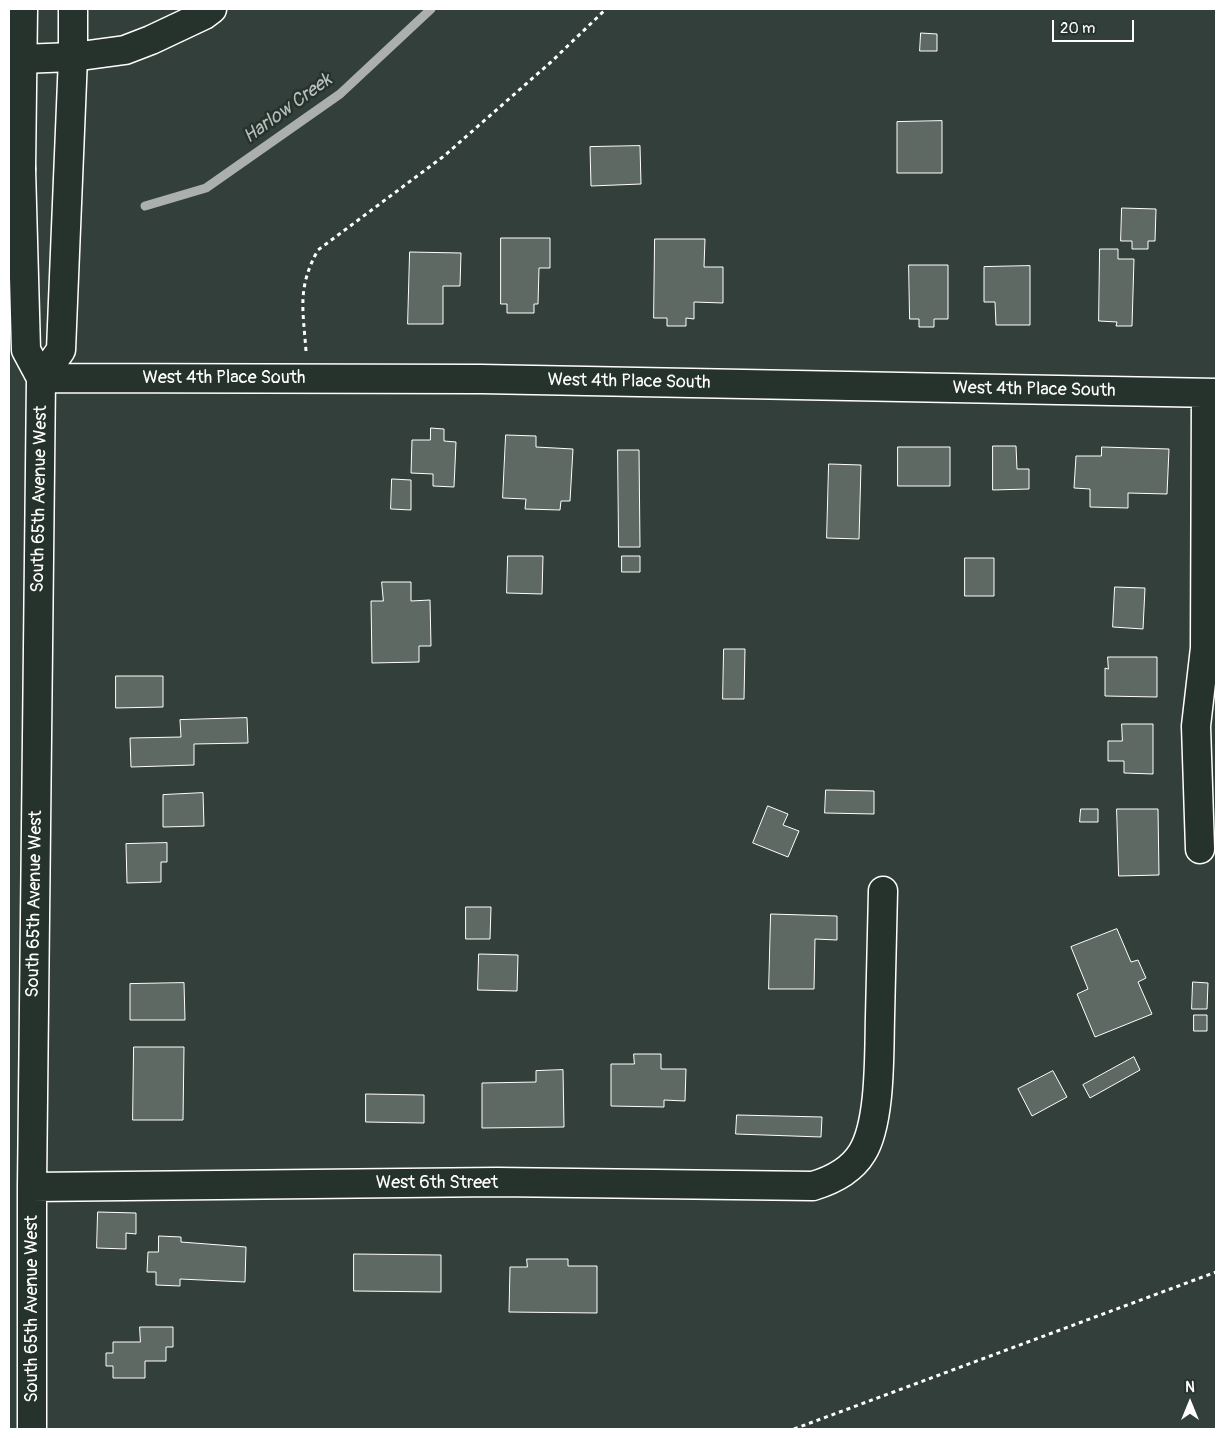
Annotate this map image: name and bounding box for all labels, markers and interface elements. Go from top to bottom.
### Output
scale bar [1055,10,1138,42]
text: 20 m [1060,19,1095,38]
water label: Harlow Creek [239,69,337,149]
street label: West 4th Place South [143,367,305,389]
street label: West 4th Place South [547,370,711,394]
street label: West 4th Place South [952,378,1116,402]
street label: South 65th Avenue West [28,405,52,593]
street label: South 65th Avenue West [23,810,47,998]
street label: West 6th Street [376,1172,498,1194]
street label: South 65th Avenue West [21,1215,43,1403]
north arrow [1165,1378,1215,1428]
text: N [1185,1379,1195,1396]

